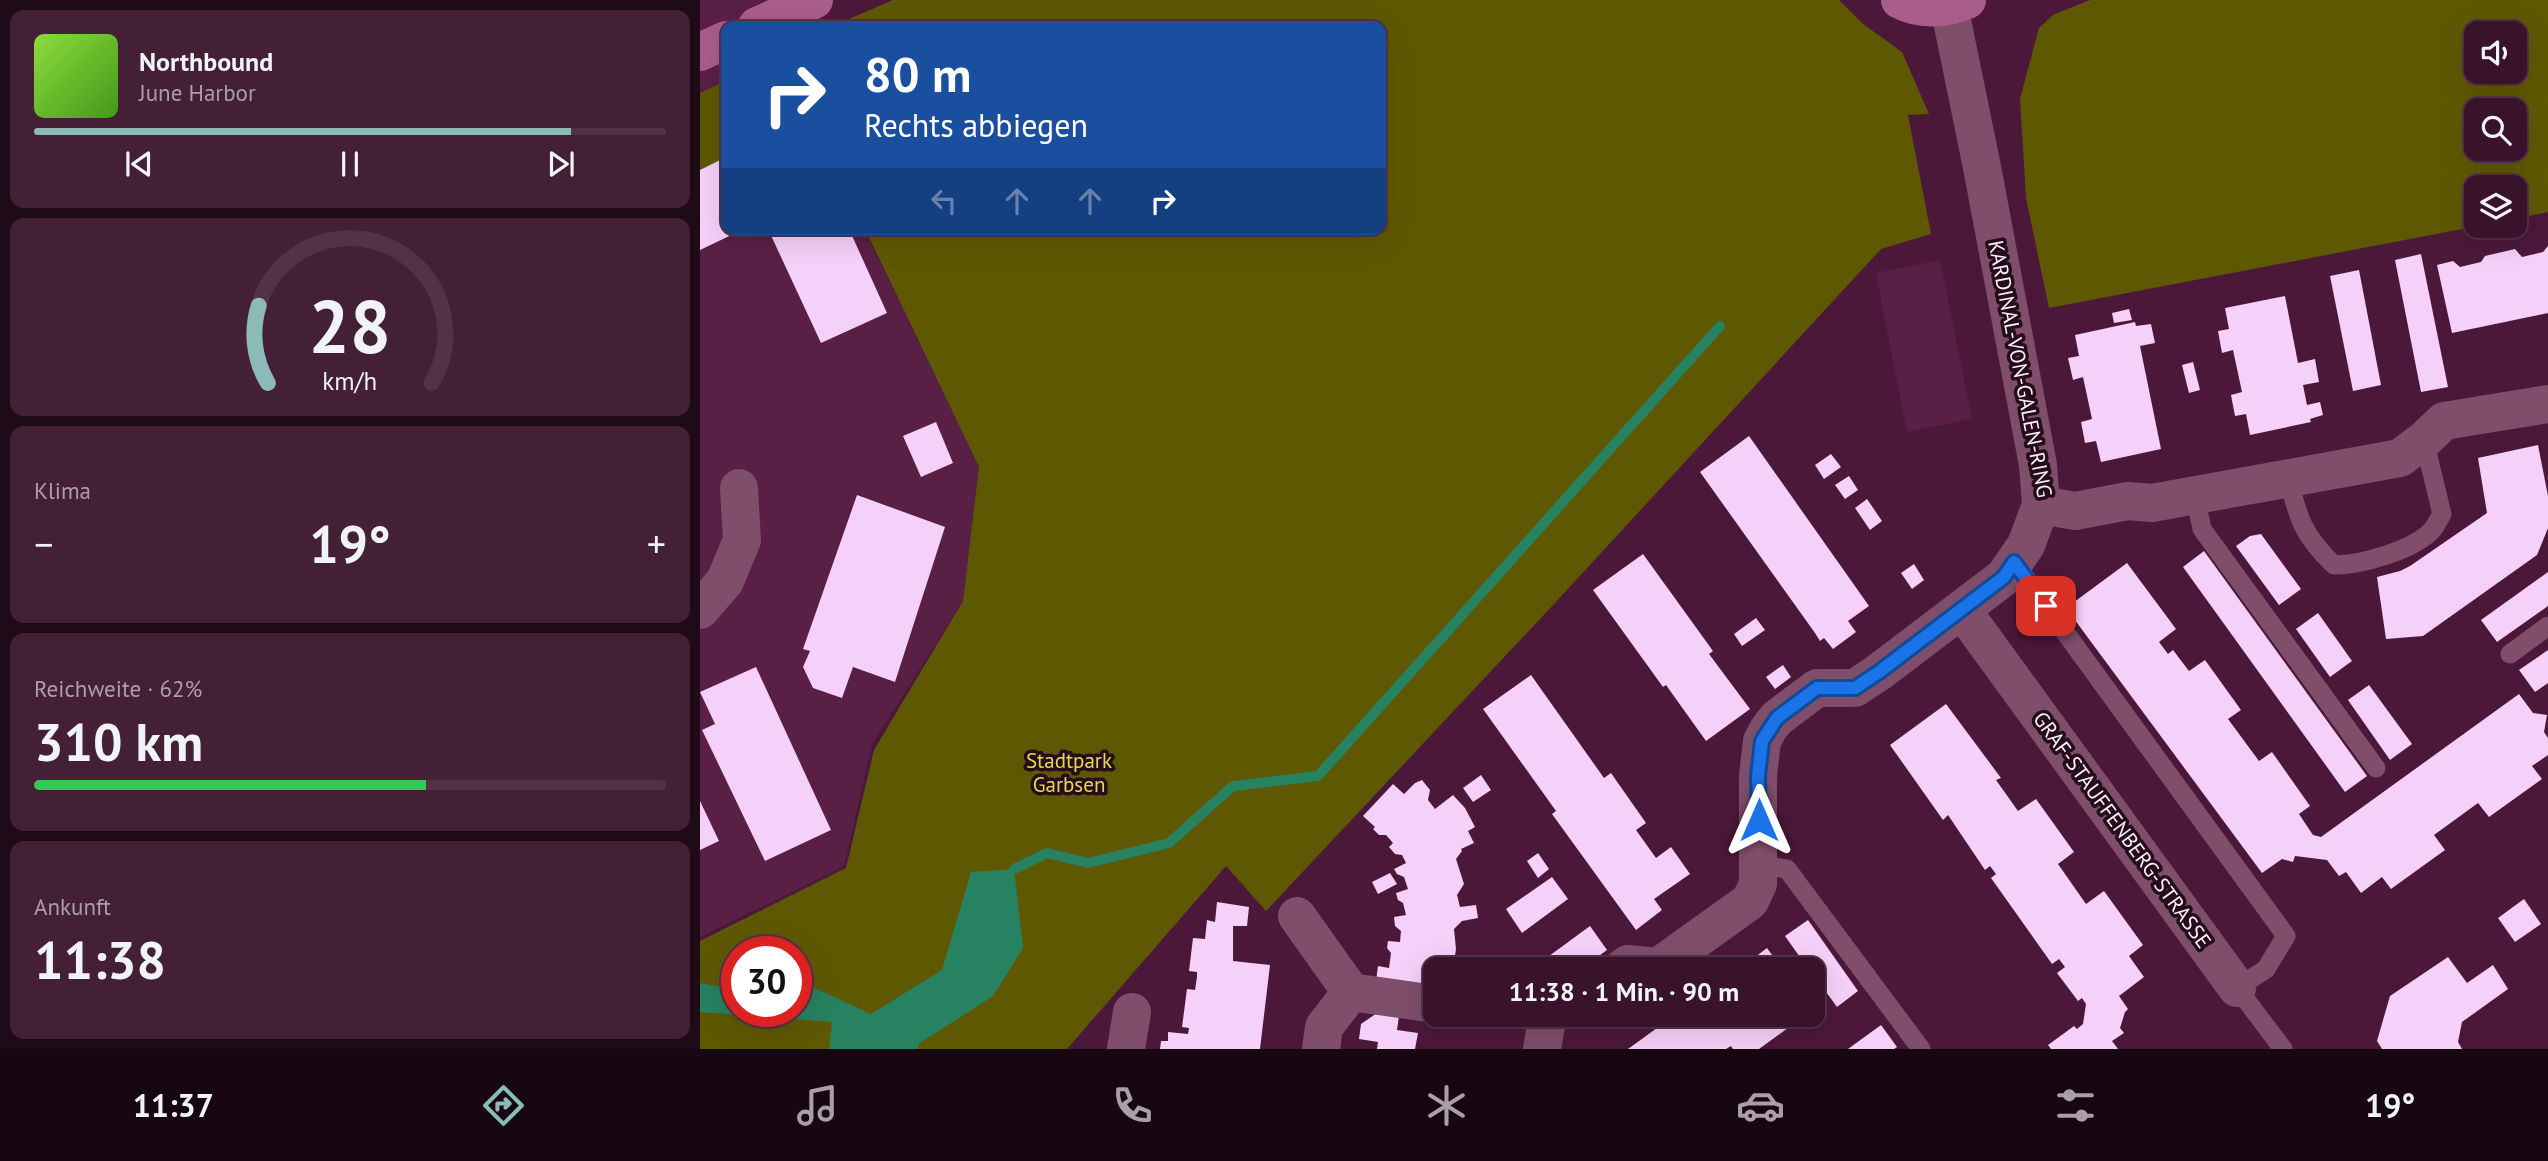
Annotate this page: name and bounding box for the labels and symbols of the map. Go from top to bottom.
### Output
street label: KARDINAL-VON-GALEN-RING [1982,238,2059,500]
pin [2016,576,2076,636]
street label: GRAF-STAUFFENBERG-STRASSE [2027,706,2217,953]
park label: Stadtpark Garbsen [1026,747,1112,798]
position arrow [1722,783,1796,857]
speed limit sign: 30 [721,936,812,1027]

